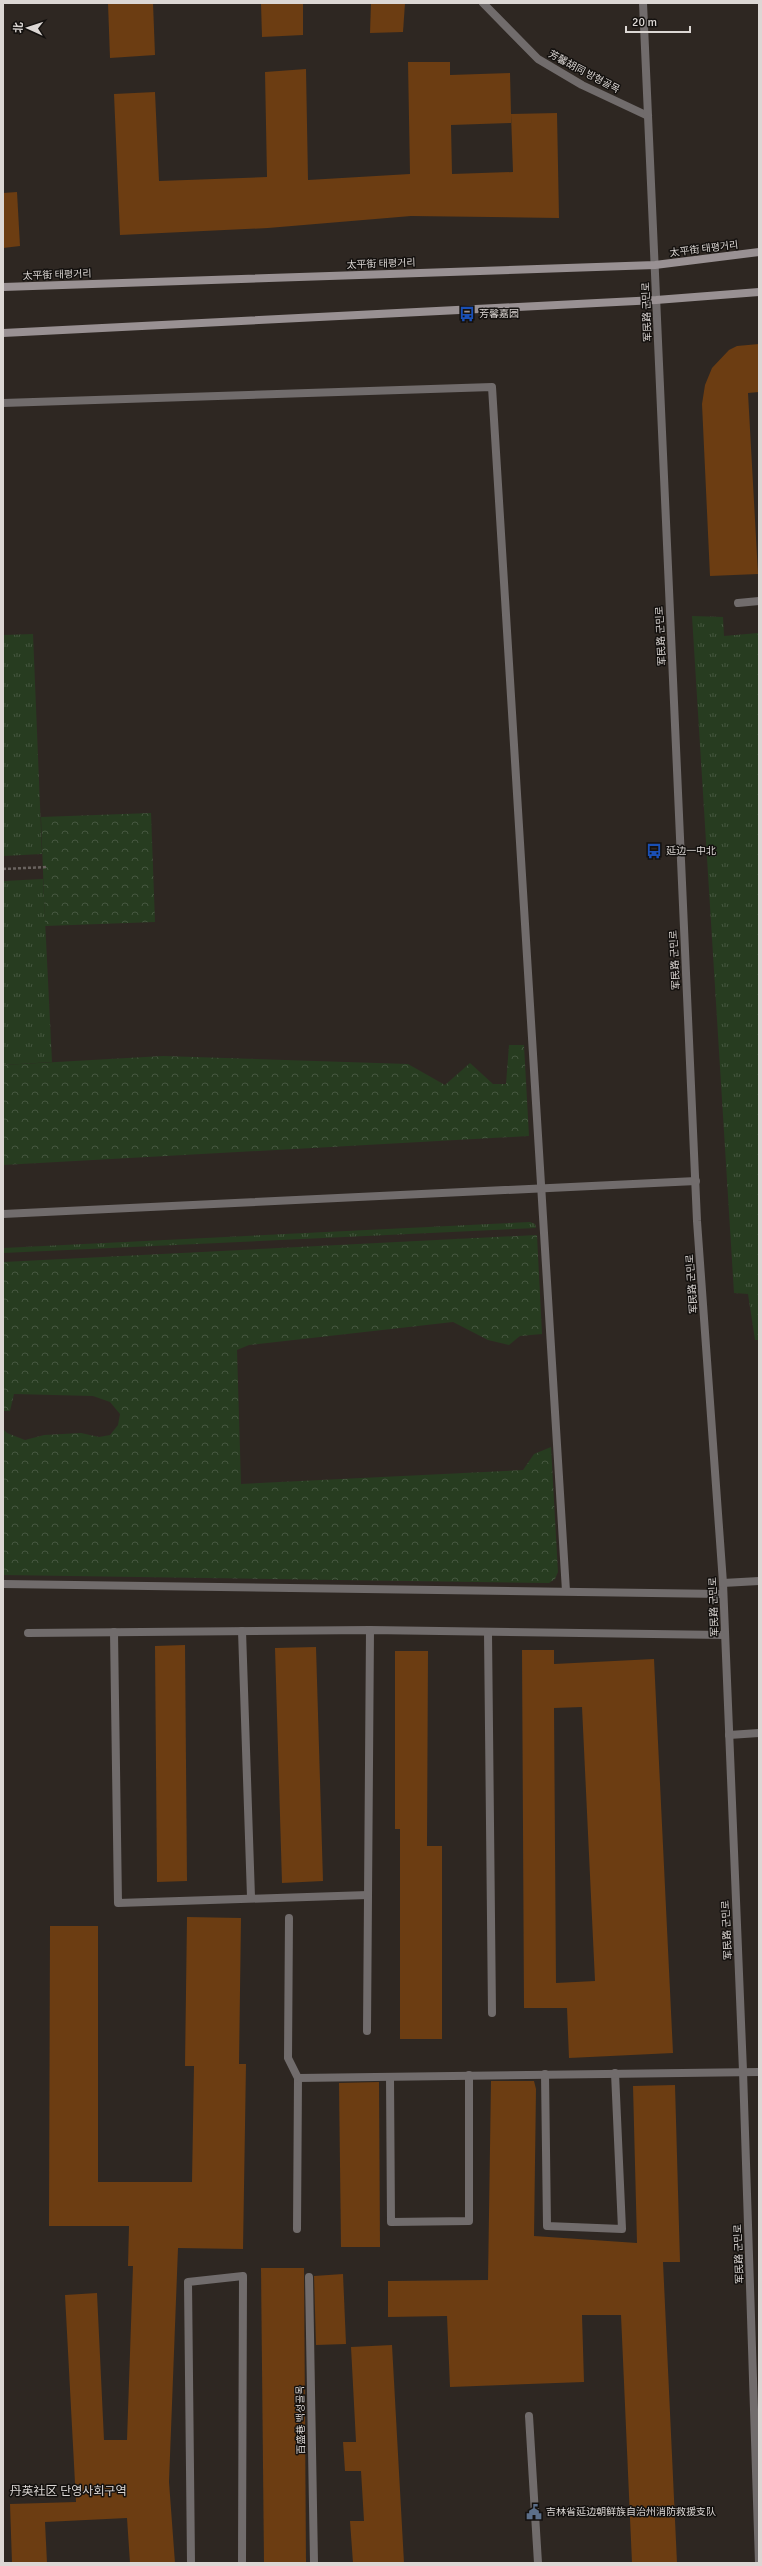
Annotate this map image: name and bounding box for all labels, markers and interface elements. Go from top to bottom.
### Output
north arrow [8,8,48,48]
scale bar [626,8,690,34]
text: 20 m [632,15,657,30]
text: 北 [12,22,25,33]
street label: 芳馨胡同 방형골목 [546,48,622,96]
street label: 太平街 태평거리 [669,239,739,259]
street label: 太平街 태평거리 [346,257,416,271]
street label: 太平街 태평거리 [22,268,92,282]
street label: 军民路 군민로 [640,282,654,342]
bus stop icon: 芳馨嘉园 [458,305,476,323]
place label: 芳馨嘉园 [479,308,519,320]
street label: 军民路 군민로 [653,606,669,666]
bus stop icon: 延边一中北 [645,842,663,860]
place label: 延边一中北 [666,845,716,857]
street label: 军民路 군민로 [667,930,683,990]
street label: 军民路 군민로 [684,1254,700,1314]
street label: 军民路 군민로 [707,1577,721,1637]
street label: 军民路 군민로 [719,1900,735,1960]
street label: 军民路 군민로 [732,2224,746,2284]
street label: 百盛巷 백성골목 [294,2385,308,2455]
district label: 丹英社区 단영사회구역 [10,2484,126,2499]
public building icon: 吉林省延边朝鲜族自治州消防救援支队 [525,2503,543,2521]
place label: 吉林省延边朝鲜族自治州消防救援支队 [546,2506,716,2518]

